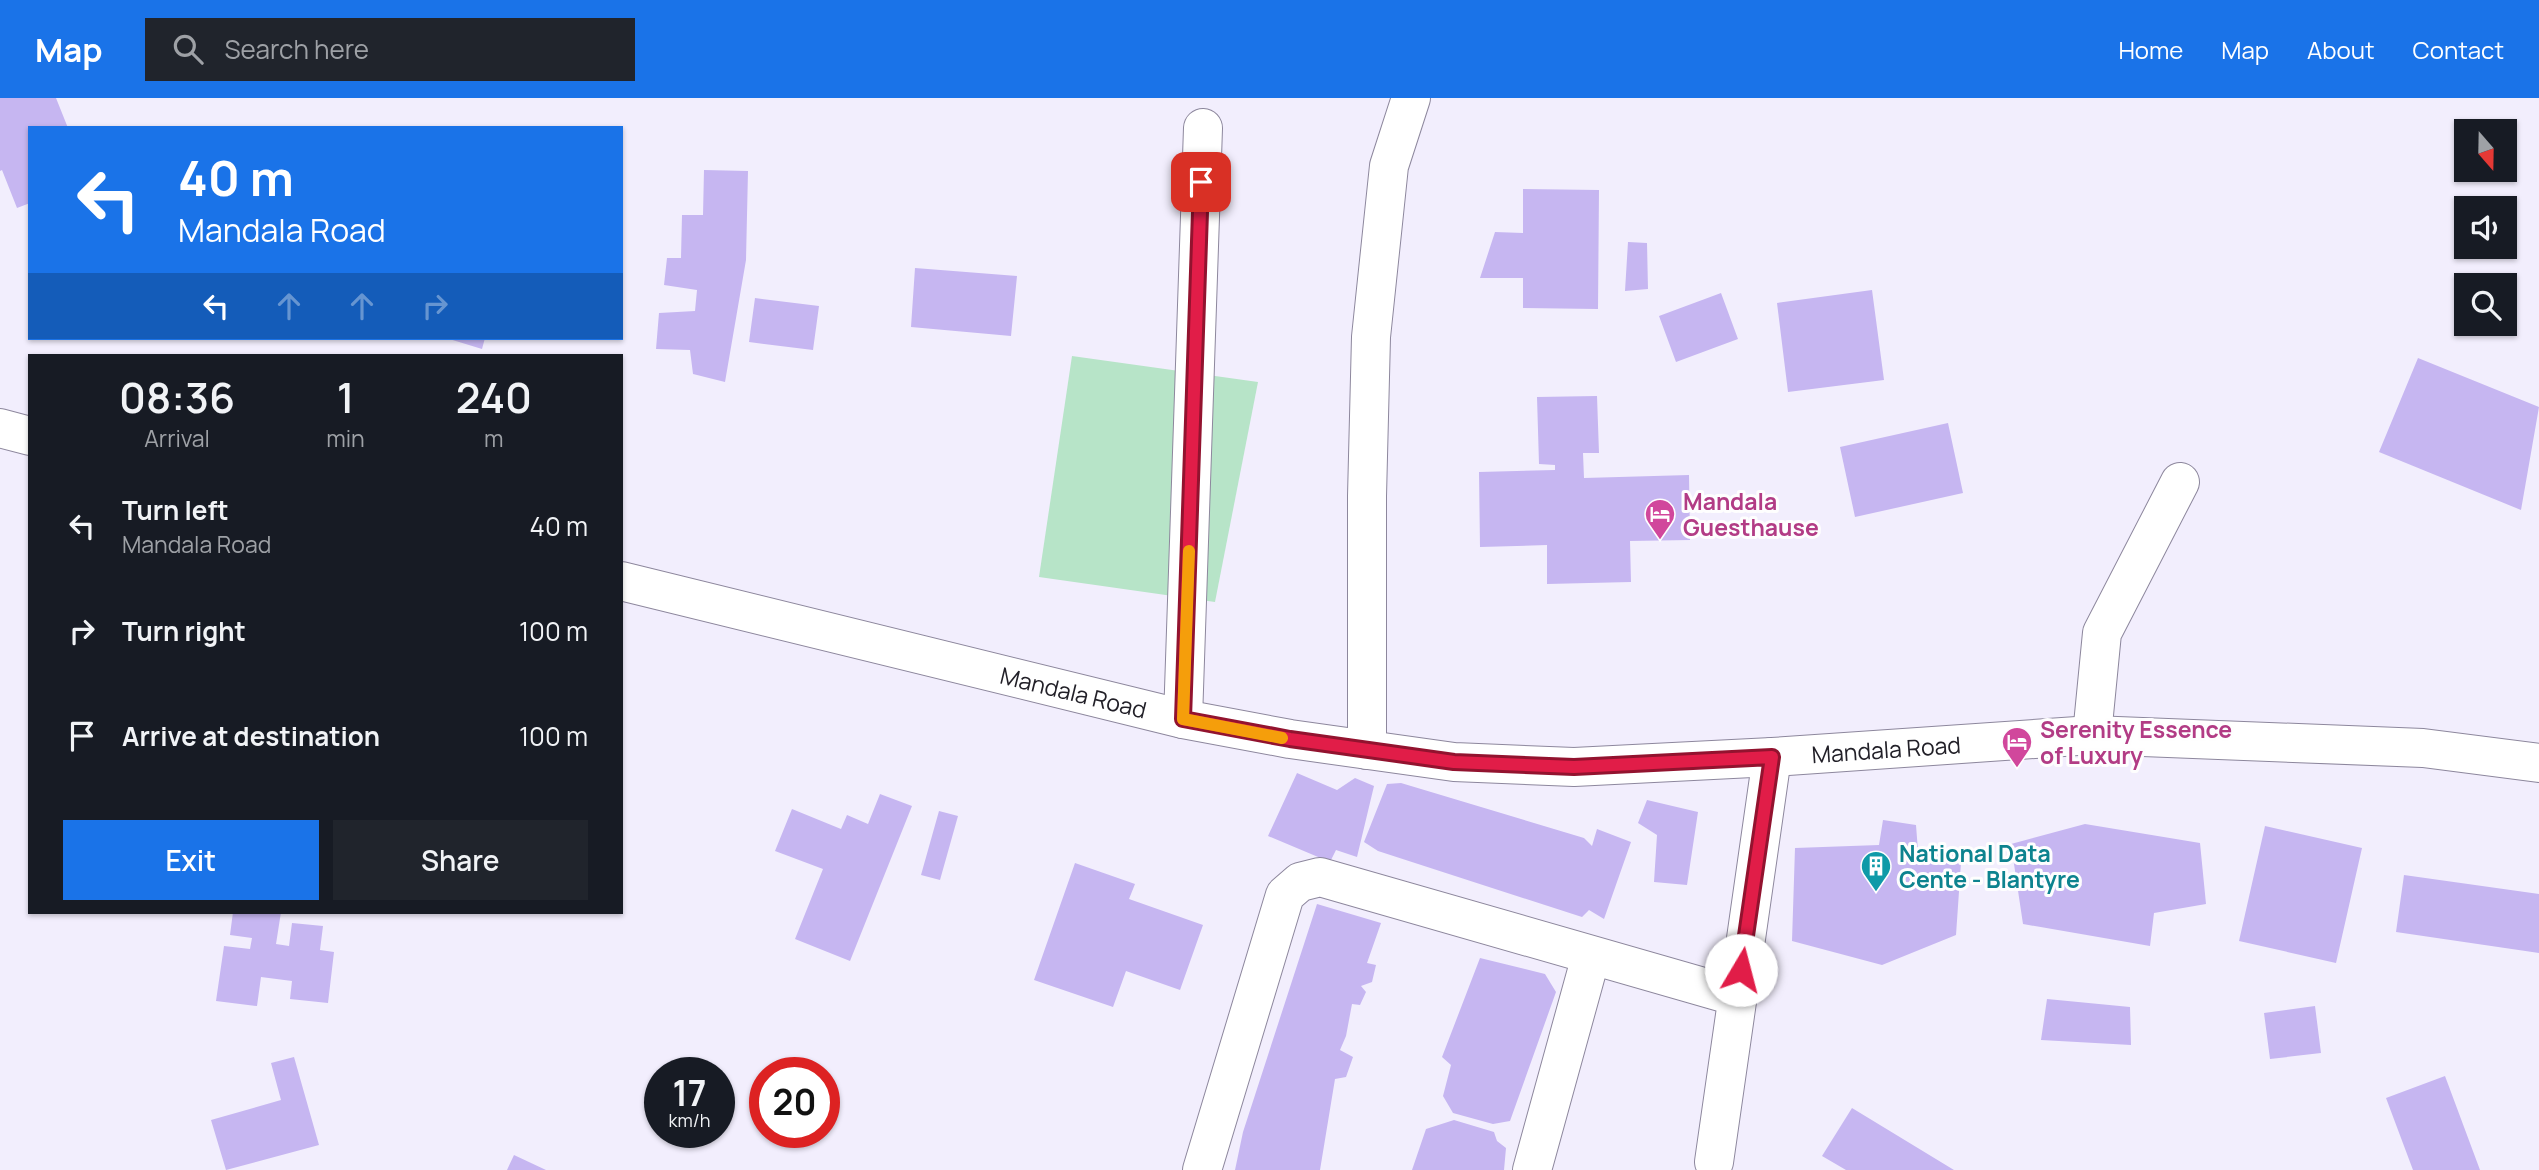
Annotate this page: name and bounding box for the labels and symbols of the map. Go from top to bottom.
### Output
north arrow [2454,119,2516,182]
pin [1171,152,1231,212]
place label: Mandala Guesthause [1683,485,1819,543]
hotel icon: Mandala Guesthause [1643,497,1677,541]
street label: Mandala Road [997,659,1150,725]
place label: Serenity Essence of Luxury [2040,713,2232,771]
hotel icon: Serenity Essence of Luxury [2000,725,2034,769]
street label: Mandala Road [1811,728,1962,770]
place label: National Data Cente - Blantyre [1899,837,2080,895]
building icon: National Data Cente - Blantyre [1859,849,1893,893]
position arrow [1704,933,1778,1007]
speed limit sign: 20 [749,1057,840,1148]

